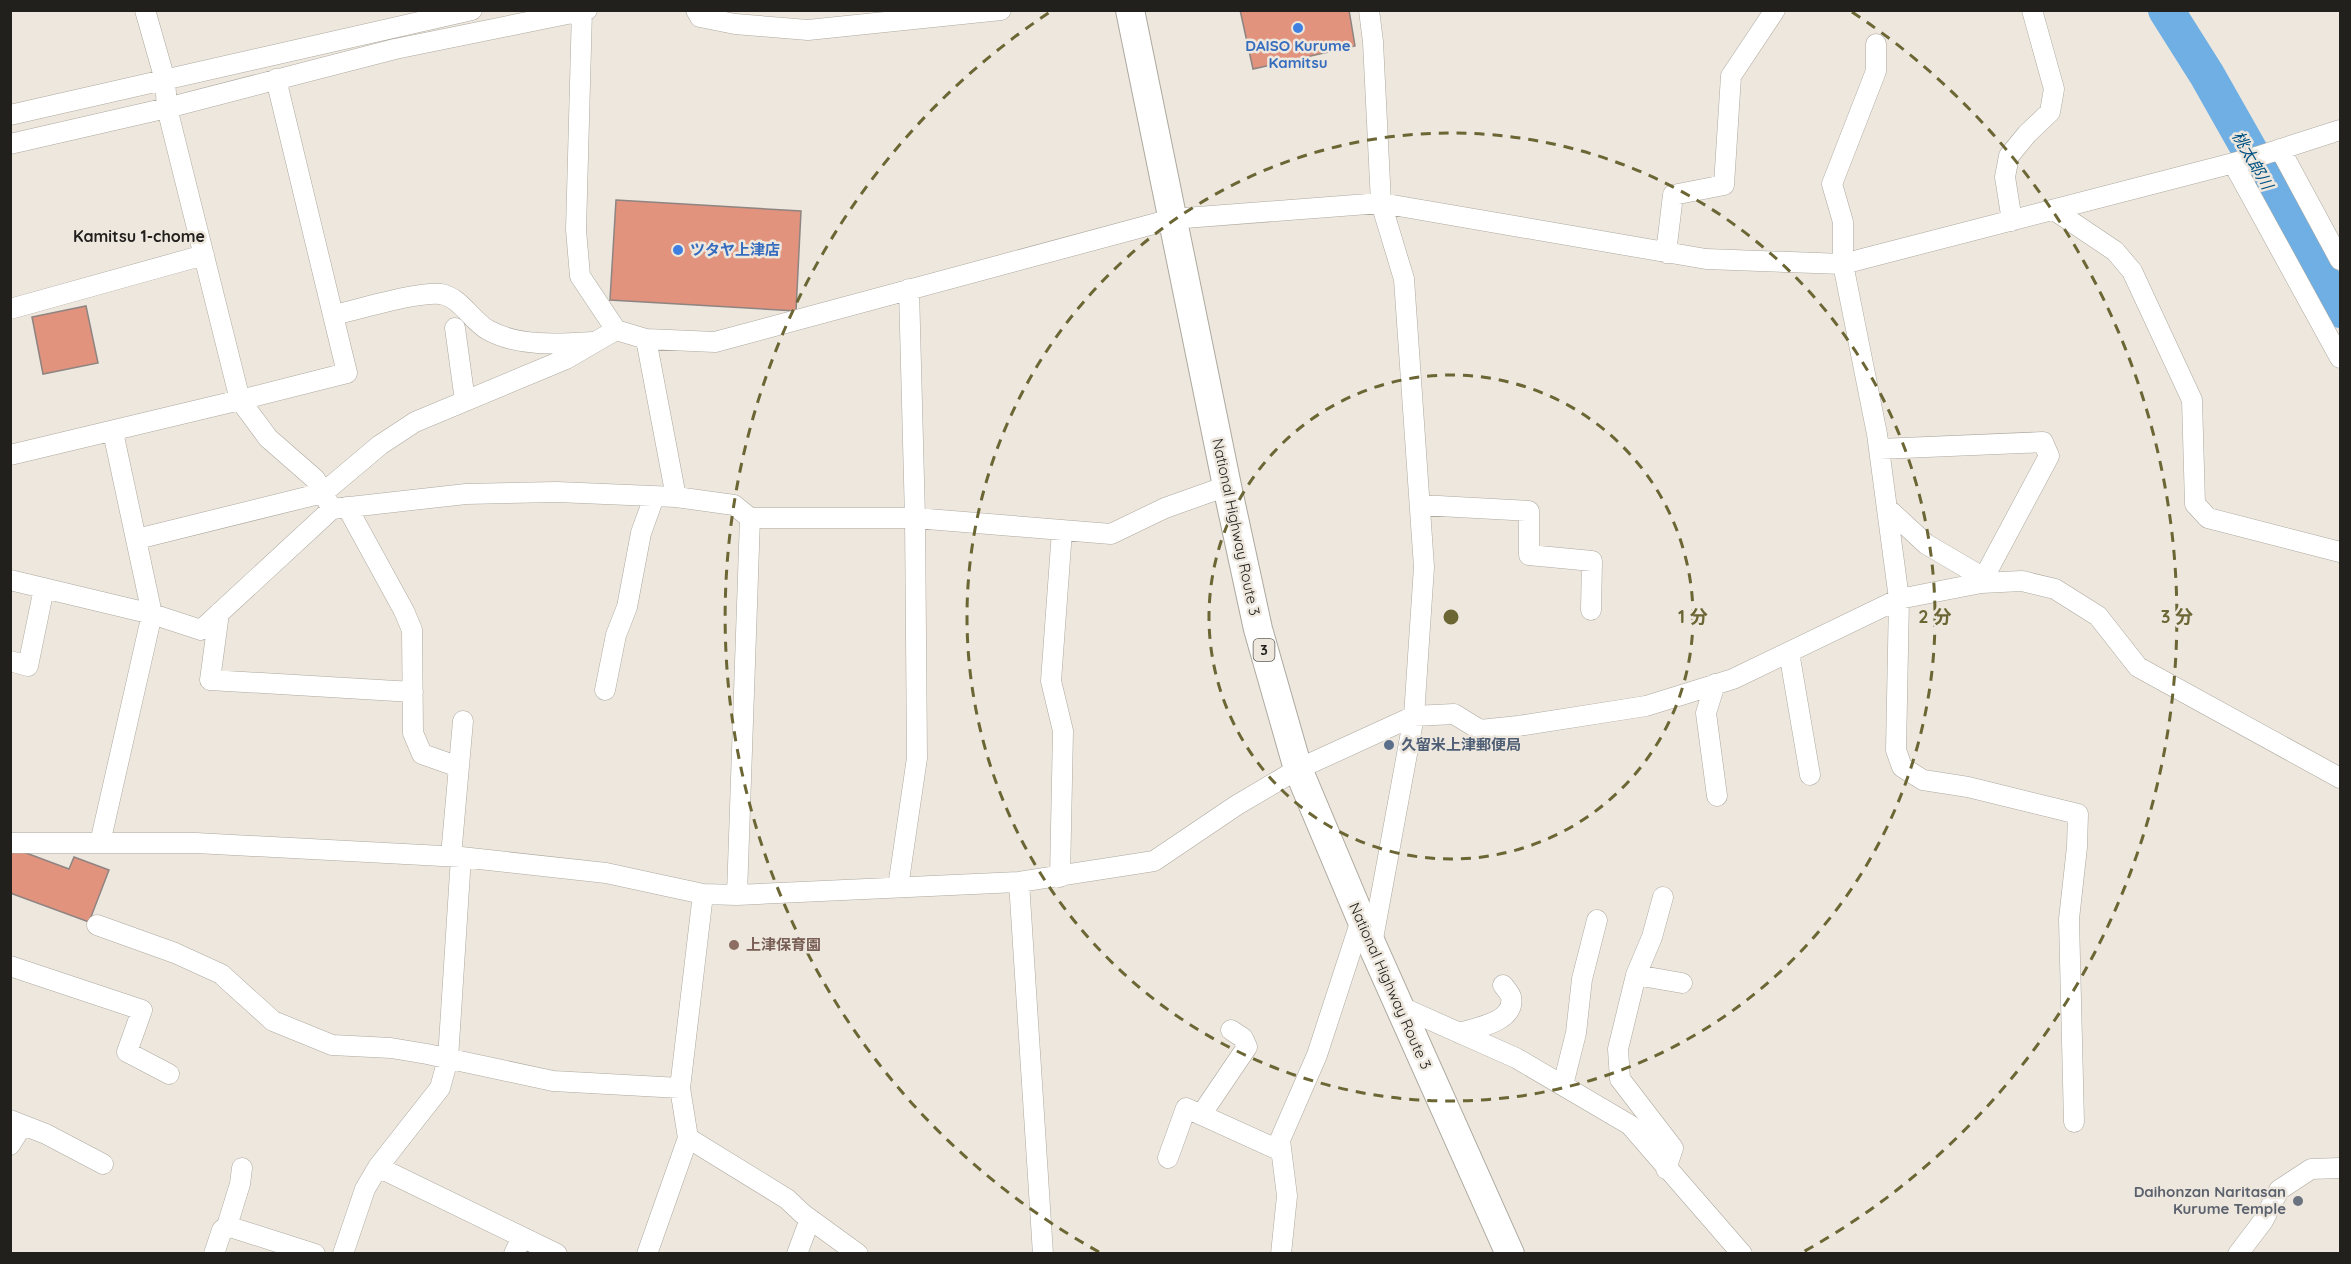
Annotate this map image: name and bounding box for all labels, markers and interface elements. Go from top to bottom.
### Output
marker: DAISO Kurume Kamitsu [1291,21,1305,35]
place label: DAISO Kurume Kamitsu [1245,36,1351,72]
water label: 桃太郎川 [2228,127,2279,194]
district label: Kamitsu 1-chome [73,226,205,246]
place label: ツタヤ上津店 [690,240,780,259]
marker: ツタヤ上津店 [671,243,685,257]
street label: National Highway Route 3 [1208,437,1265,617]
text: 1 分 [1678,605,1708,628]
text: 2 分 [1918,605,1952,628]
text: 3 分 [2161,605,2193,628]
centre of rings [1441,607,1461,627]
road number: 3 [1254,639,1274,661]
place label: 久留米上津郵便局 [1401,735,1521,754]
marker: 久留米上津郵便局 [1382,738,1396,752]
street label: National Highway Route 3 [1345,899,1436,1072]
place label: 上津保育園 [746,935,821,954]
marker: 上津保育園 [727,938,741,952]
place label: Daihonzan Naritasan Kurume Temple [2134,1182,2286,1218]
marker: Daihonzan Naritasan Kurume Temple [2291,1194,2305,1208]

